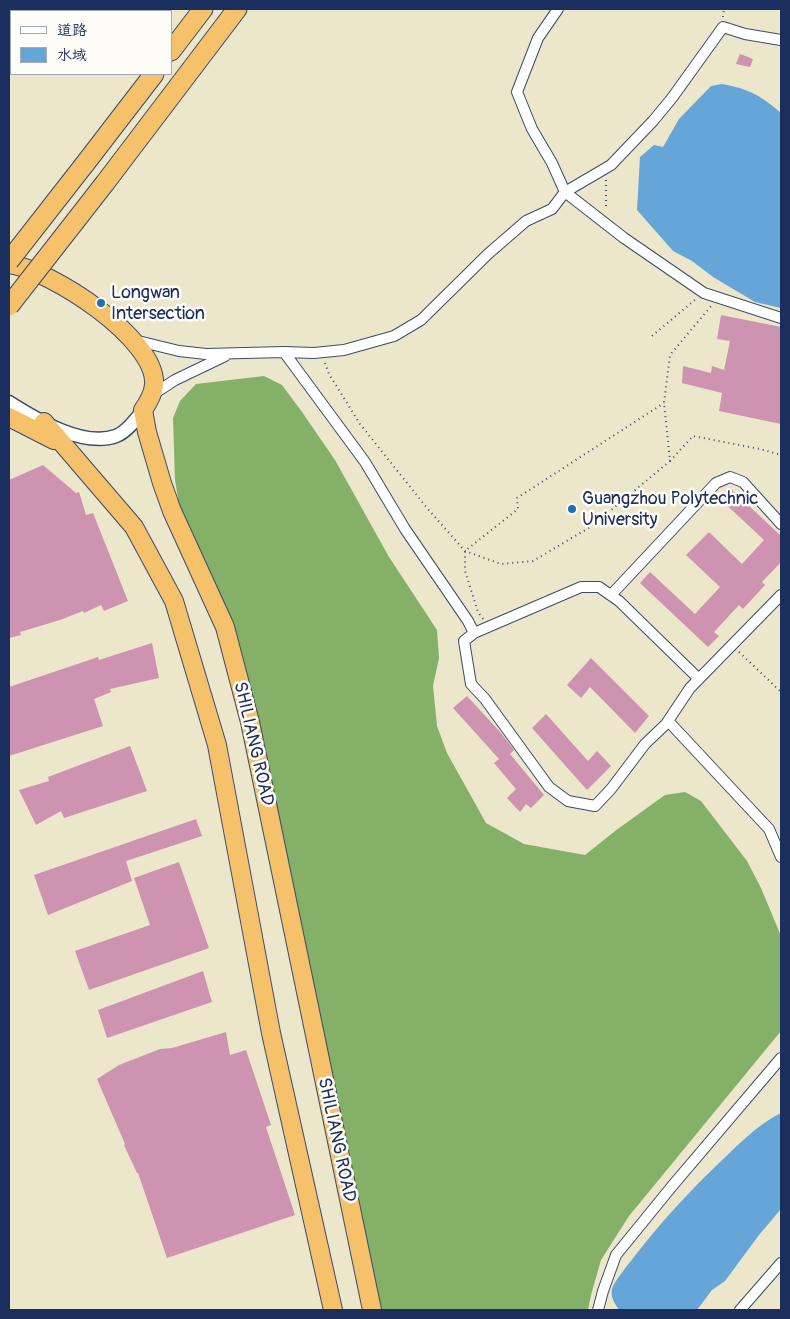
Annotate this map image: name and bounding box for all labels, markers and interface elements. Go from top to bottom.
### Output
legend [10,10,172,75]
text: 道路 [57,21,87,40]
text: 水域 [57,46,87,65]
place label: Longwan Intersection [111,282,205,324]
marker: Longwan Intersection [95,297,107,309]
place label: Guangzhou Polytechnic University [582,488,758,530]
marker: Guangzhou Polytechnic University [566,503,578,515]
street label: SHILIANG ROAD [228,680,278,808]
street label: SHILIANG ROAD [312,1076,360,1204]

